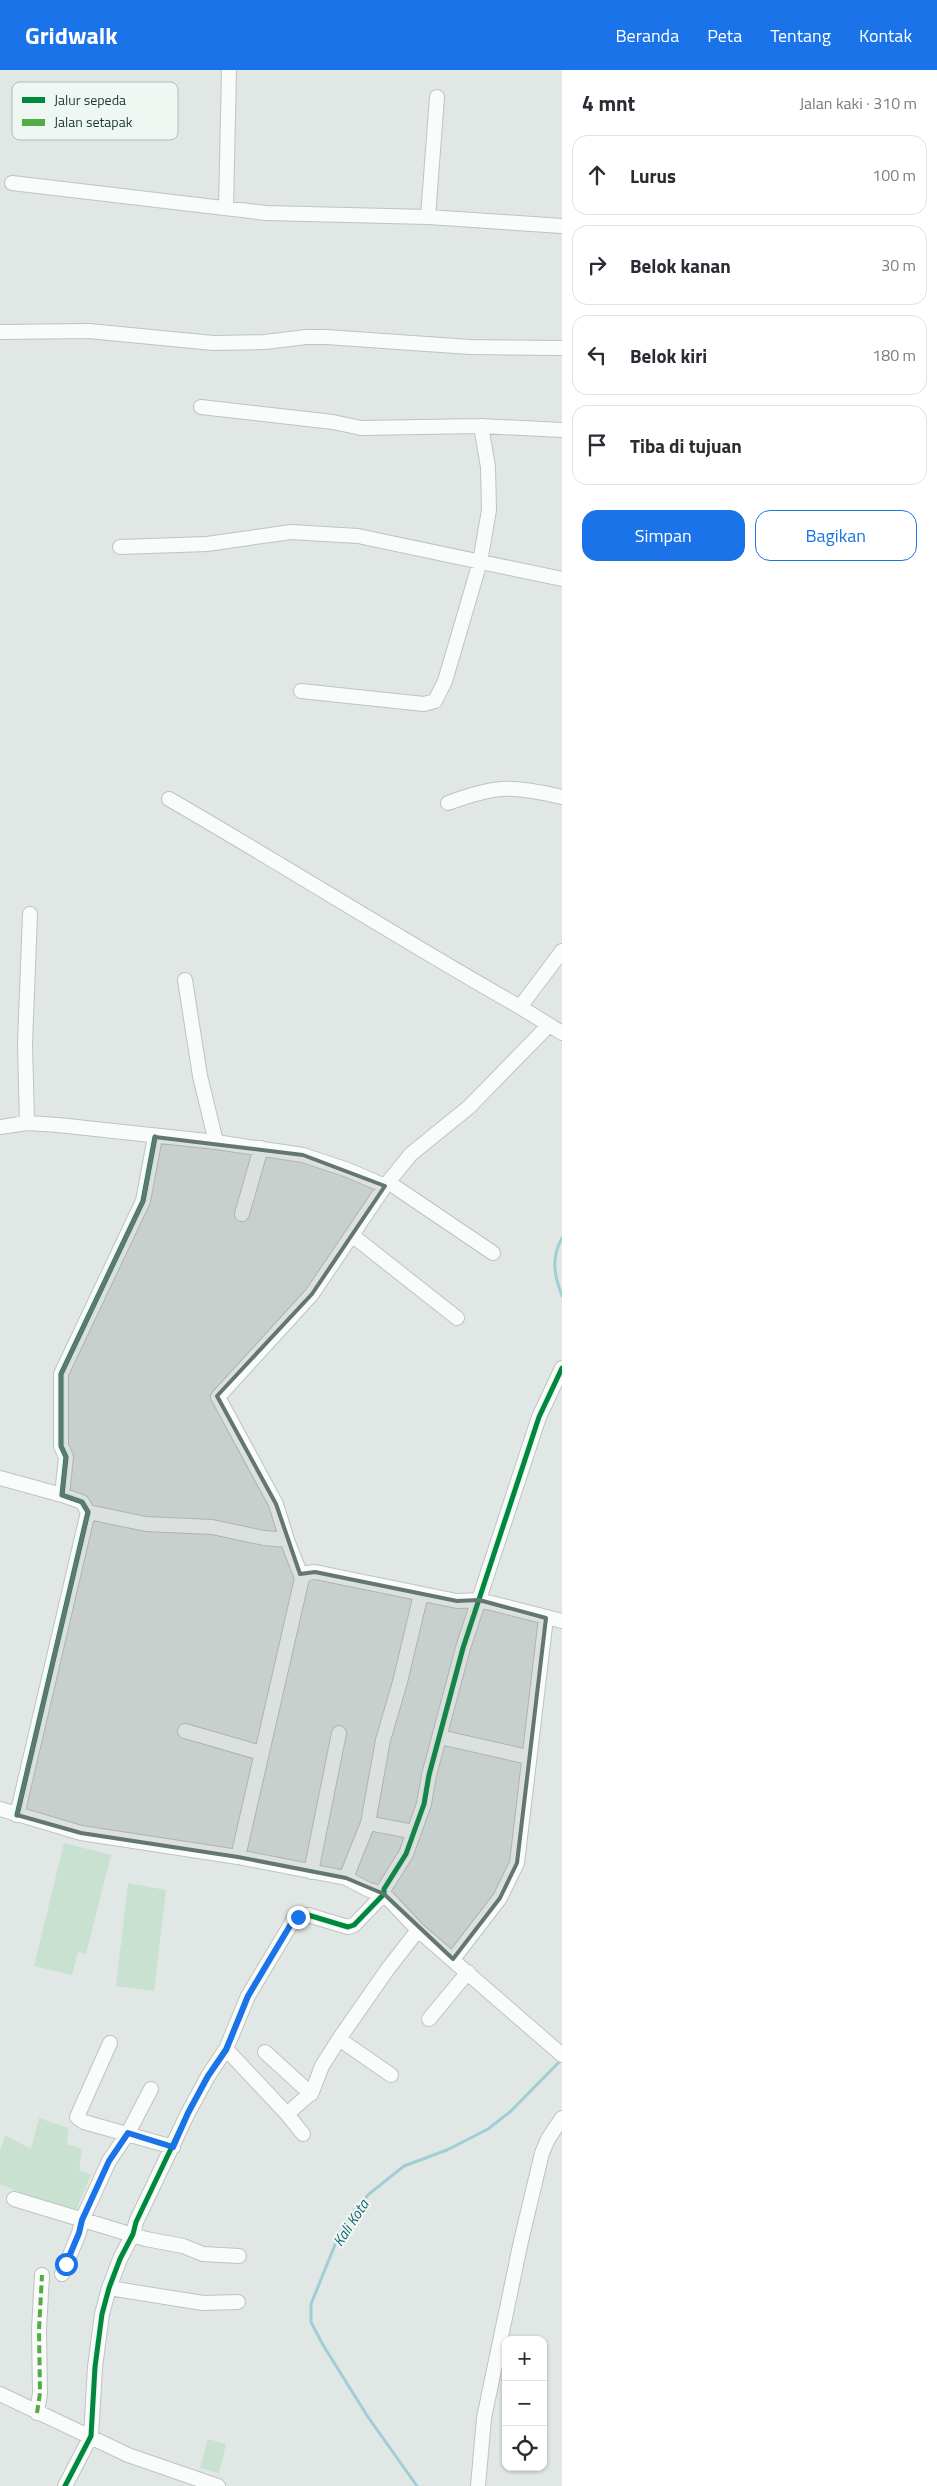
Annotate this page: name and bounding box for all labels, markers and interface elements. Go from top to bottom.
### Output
text: Gridwalk [25,17,118,53]
text: Beranda [616,22,679,49]
text: Peta [707,22,742,49]
text: Tentang [770,22,831,49]
text: Kontak [859,22,912,49]
legend [12,82,178,140]
text: 4 mnt [582,87,635,119]
text: Jalur sepeda [54,89,126,110]
text: Jalan kaki · 310 m [799,91,917,115]
text: Jalan setapak [54,111,133,132]
icon: ahead [583,161,611,189]
text: Lurus [630,161,676,190]
text: 100 m [872,163,916,187]
icon: right [583,251,611,279]
text: Belok kanan [630,251,731,280]
text: 30 m [881,253,916,277]
icon: left [583,341,611,369]
text: Belok kiri [630,341,707,370]
text: 180 m [872,343,916,367]
icon: arrive [583,431,611,459]
text: Tiba di tujuan [630,431,742,460]
button: Simpan [582,510,745,561]
button: Bagikan [755,510,917,561]
route end [287,1906,310,1929]
water label: Kali Kota [327,2194,375,2251]
route start [55,2253,78,2276]
map controls [502,2336,547,2471]
button: + [502,2336,547,2381]
button: − [502,2381,547,2426]
button: locate [502,2426,547,2471]

